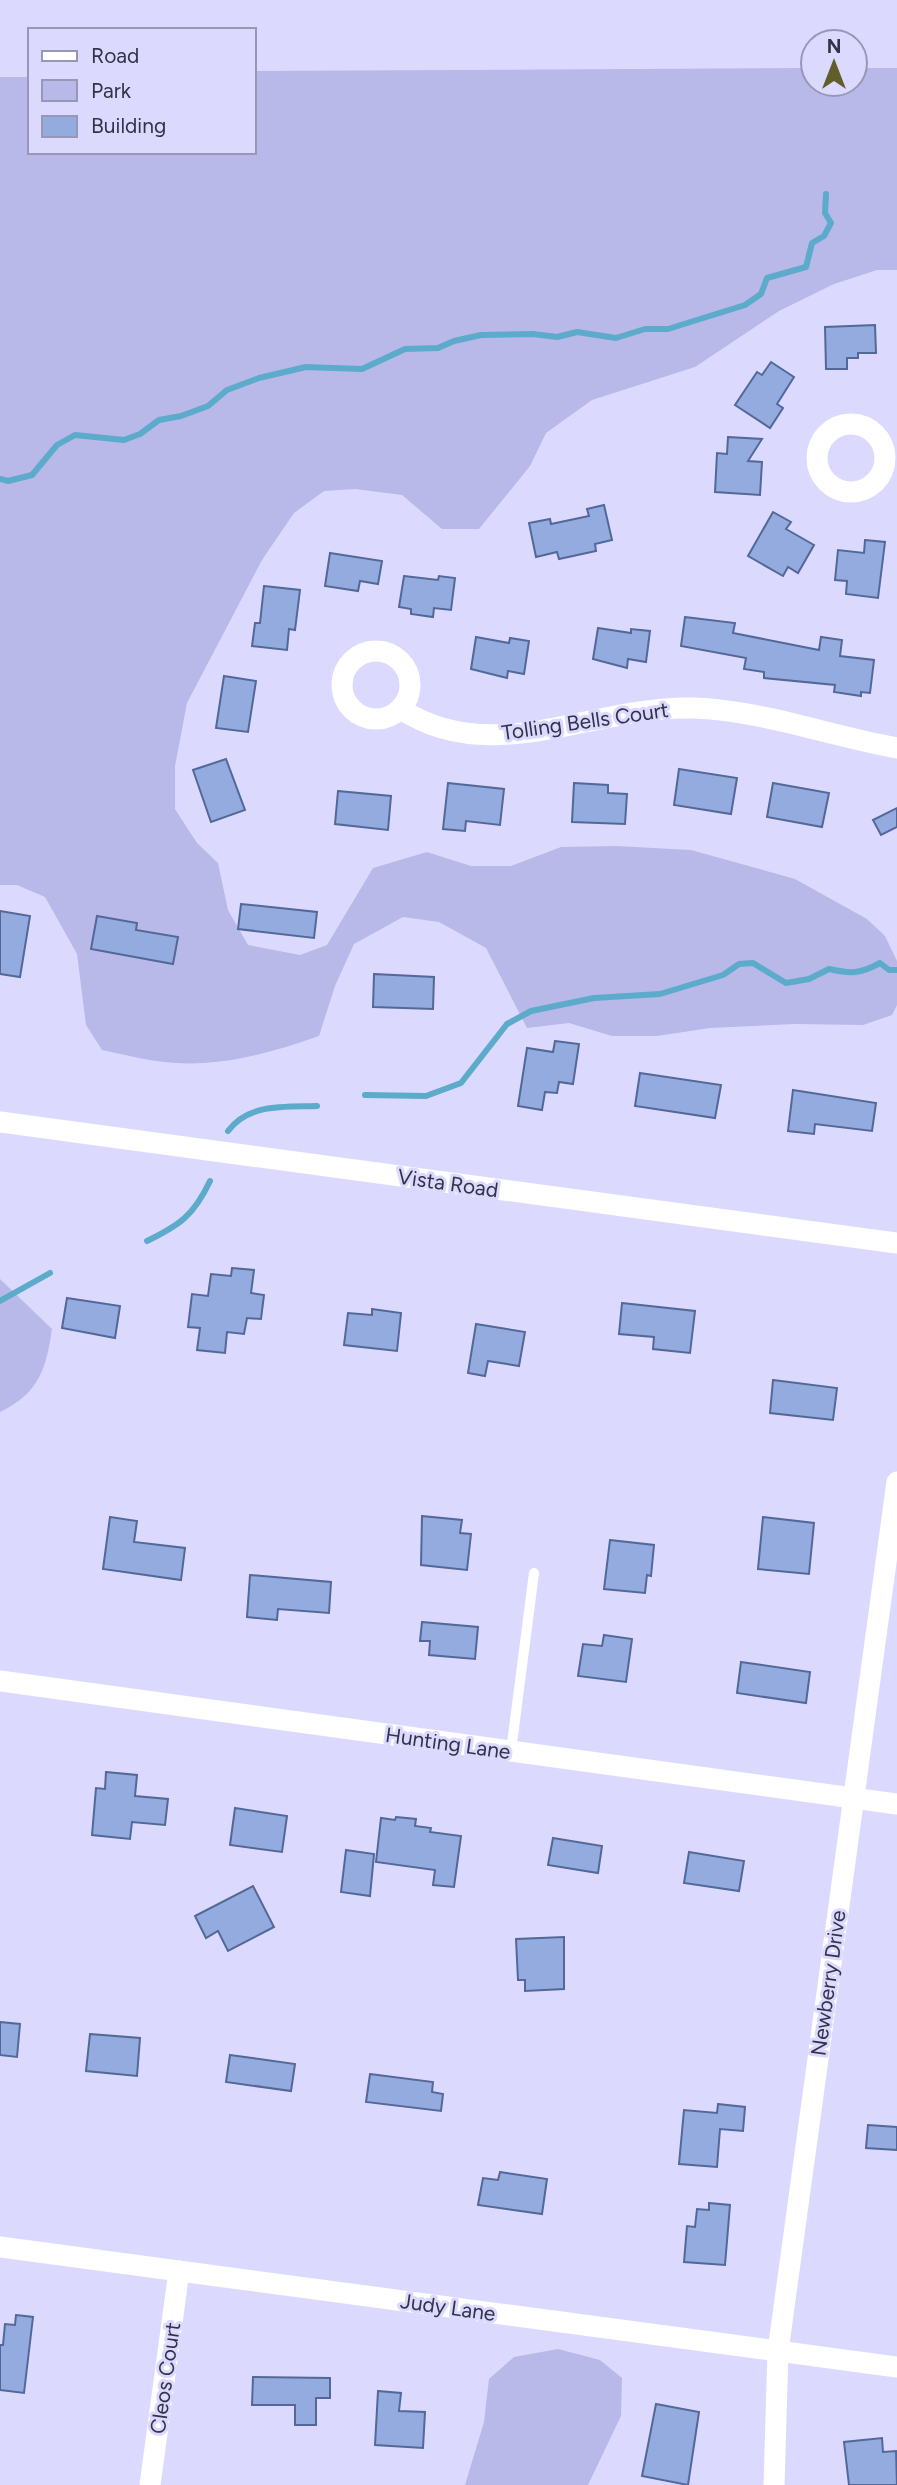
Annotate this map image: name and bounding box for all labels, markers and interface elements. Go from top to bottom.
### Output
legend [28,28,256,154]
north arrow [799,28,869,98]
text: N [827,35,841,58]
text: Road [91,43,139,68]
text: Park [91,78,132,103]
text: Building [91,113,166,138]
street label: Tolling Bells Court [500,697,670,745]
street label: Vista Road [396,1164,500,1202]
street label: Hunting Lane [384,1722,512,1764]
street label: Newberry Drive [805,1909,851,2057]
street label: Judy Lane [399,2288,497,2326]
street label: Cleos Court [145,2321,185,2435]

